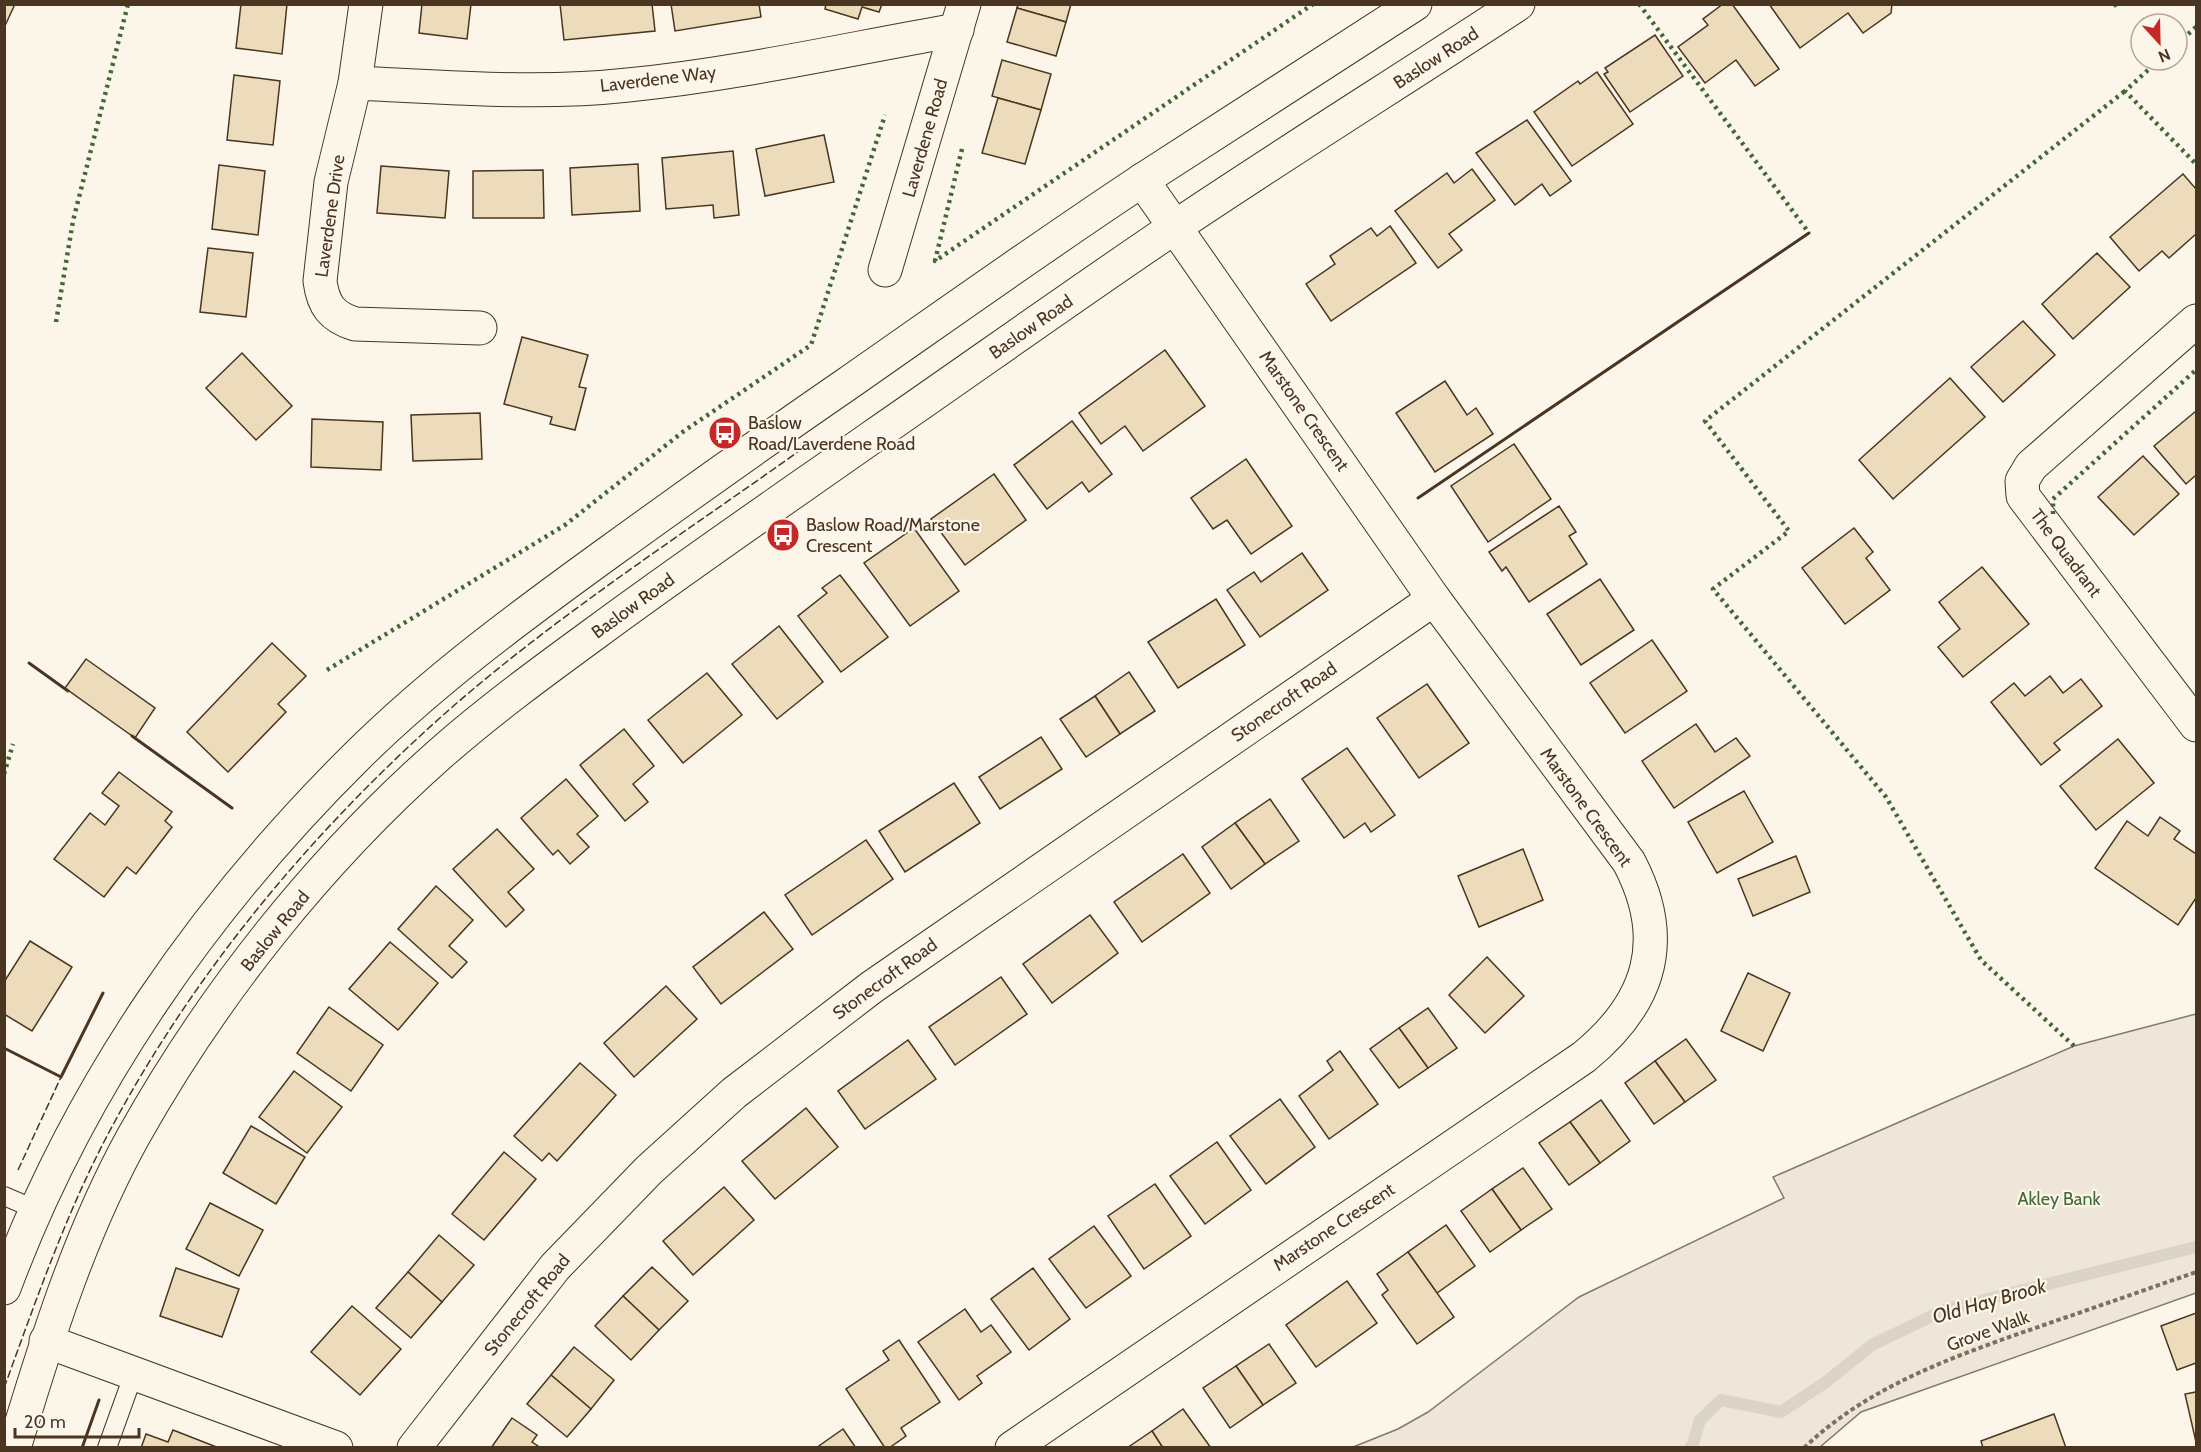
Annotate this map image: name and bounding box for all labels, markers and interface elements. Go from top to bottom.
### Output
north arrow [2129,12,2189,72]
street label: Baslow Road [1389,22,1483,94]
text: N [2156,45,2173,66]
street label: Laverdene Way [599,61,717,97]
street label: Laverdene Road [898,76,952,200]
street label: Laverdene Drive [311,153,349,279]
street label: Baslow Road [985,290,1077,364]
street label: Marstone Crescent [1254,347,1354,475]
place label: Baslow Road/Laverdene Road [748,412,915,455]
bus stop icon: Baslow Road/Laverdene Road [707,415,743,451]
street label: The Quadrant [2026,505,2106,601]
place label: Baslow Road/Marstone Crescent [806,514,980,557]
bus stop icon: Baslow Road/Marstone Crescent [765,517,801,553]
street label: Baslow Road [587,569,679,643]
street label: Stonecroft Road [1227,657,1341,747]
street label: Marstone Crescent [1535,743,1637,871]
street label: Baslow Road [236,886,314,976]
street label: Stonecroft Road [828,934,942,1024]
street label: Marstone Crescent [1269,1178,1399,1276]
park label: Akley Bank [2017,1188,2101,1210]
street label: Stonecroft Road [479,1250,575,1360]
water label: Old Hay Brook [1930,1273,2050,1329]
street label: Grove Walk [1944,1306,2033,1356]
scale bar [15,1401,140,1439]
text: 20 m [24,1411,66,1433]

